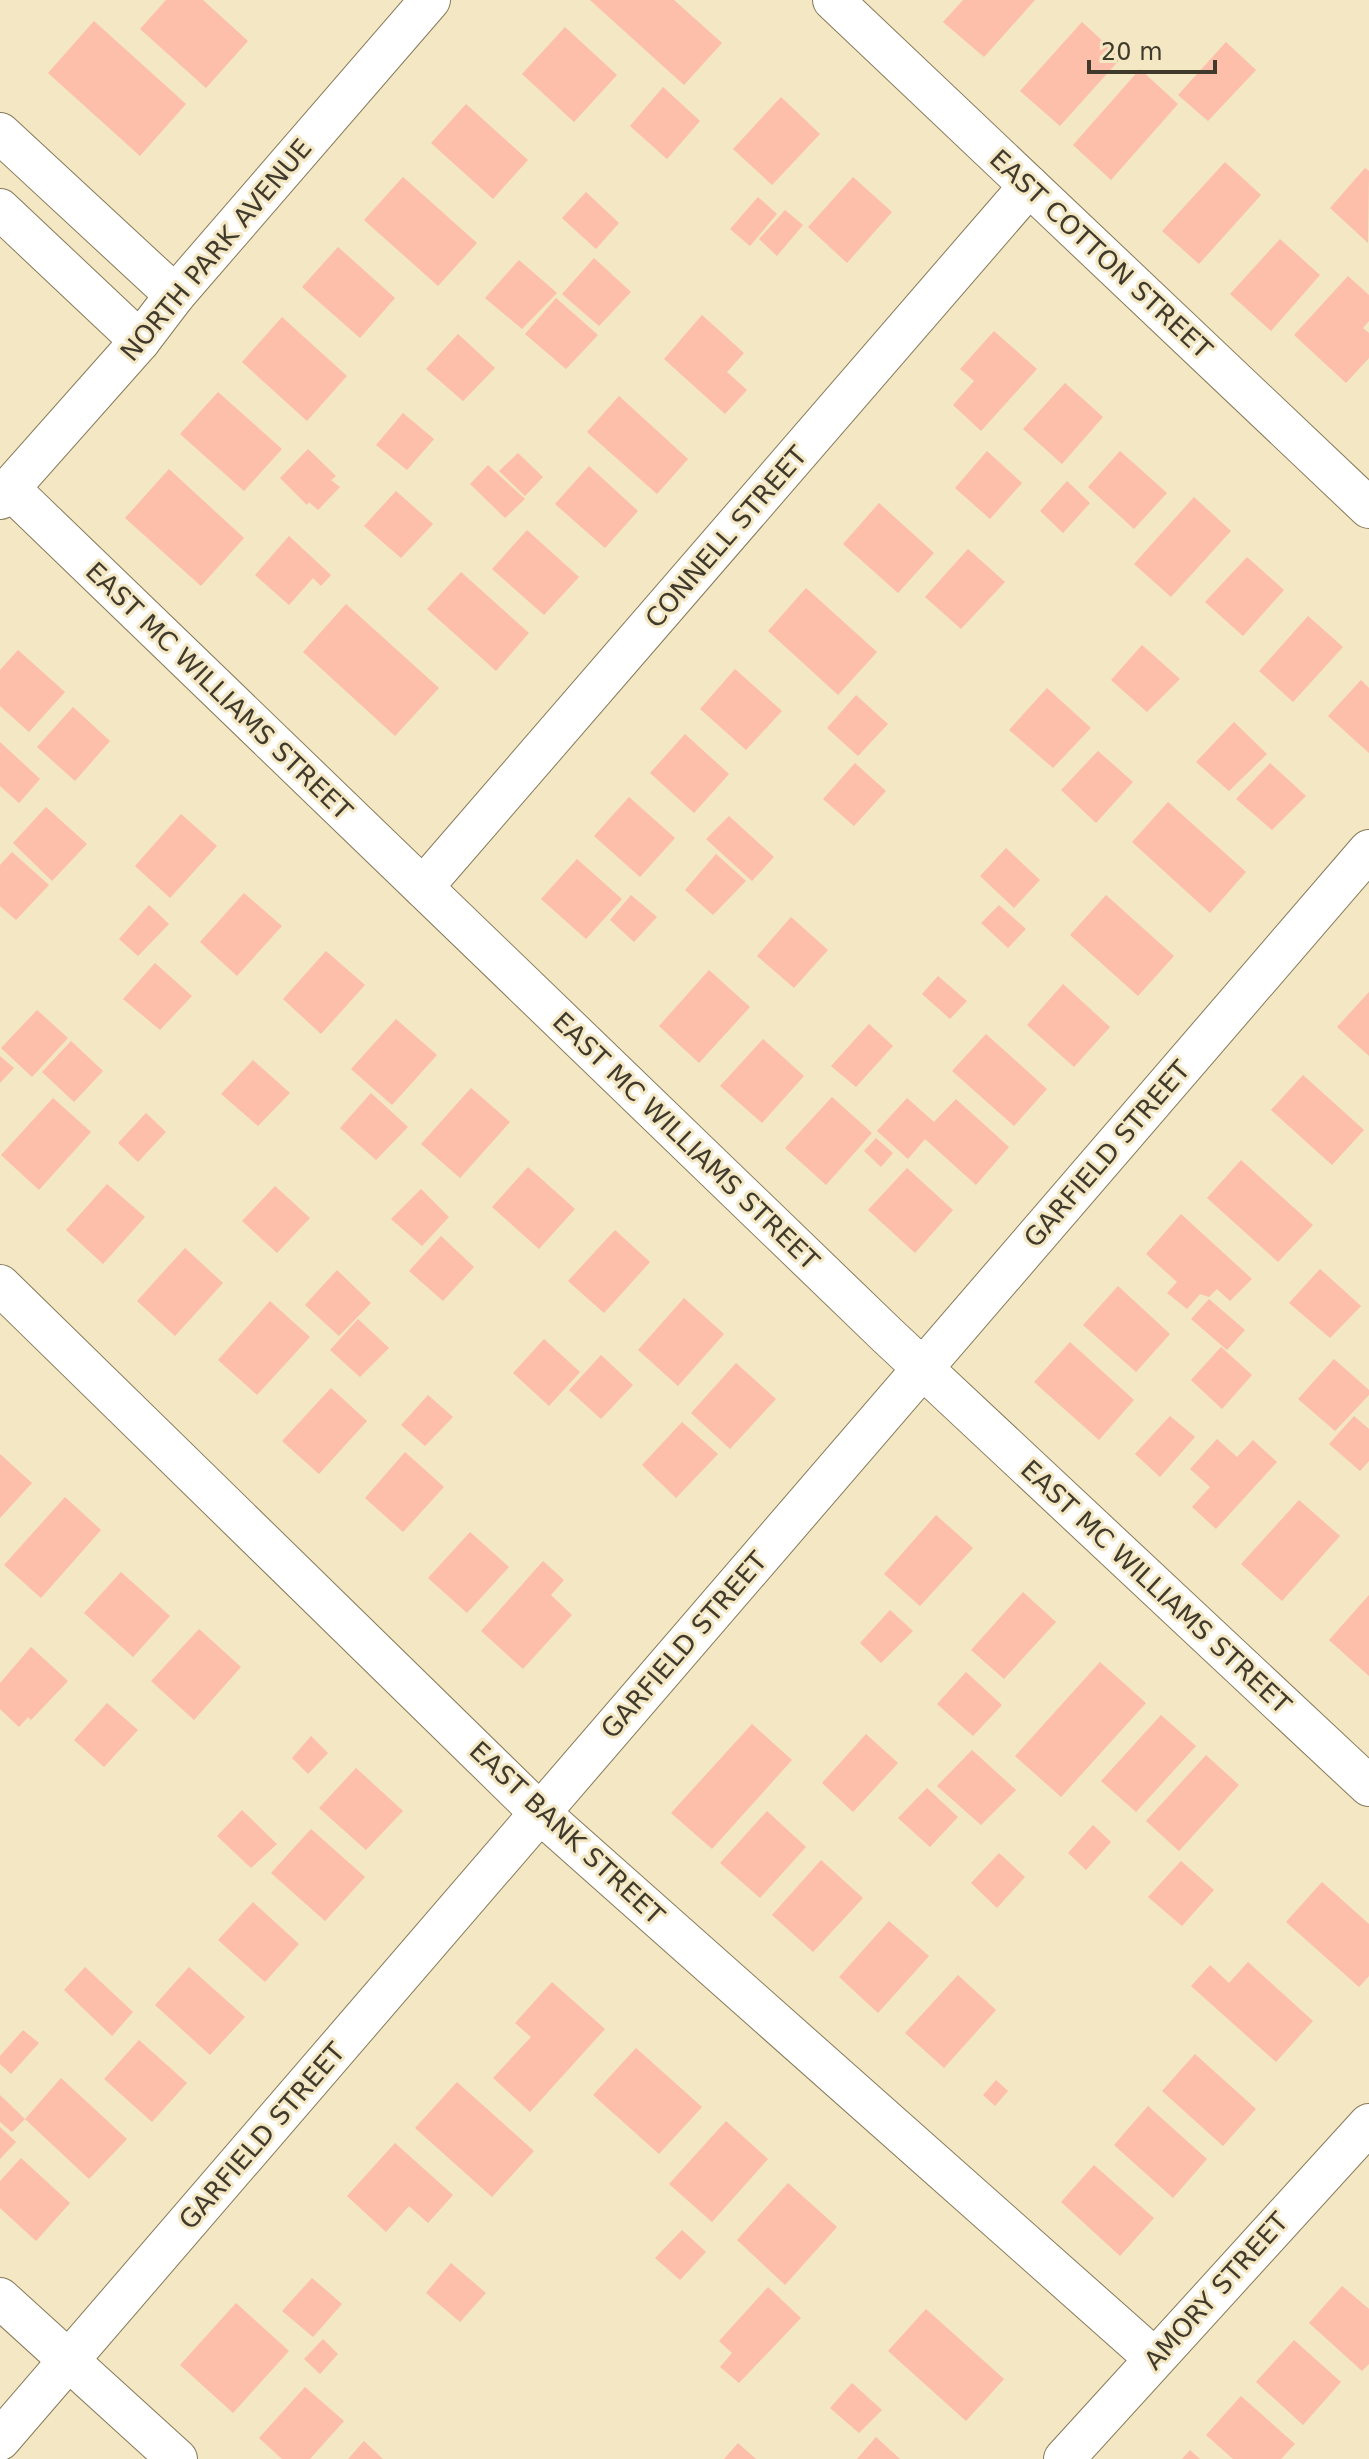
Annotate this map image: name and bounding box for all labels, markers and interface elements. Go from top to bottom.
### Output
scale bar [1089,24,1215,74]
text: 20 m [1101,38,1163,66]
street label: NORTH PARK AVENUE [114,133,318,367]
street label: EAST COTTON STREET [984,143,1218,365]
street label: CONNELL STREET [639,440,813,634]
street label: EAST MC WILLIAMS STREET [80,556,358,826]
street label: EAST MC WILLIAMS STREET [547,1006,825,1276]
street label: GARFIELD STREET [1018,1055,1196,1253]
street label: EAST MC WILLIAMS STREET [1015,1454,1297,1720]
street label: GARFIELD STREET [595,1546,773,1744]
street label: EAST BANK STREET [464,1735,670,1931]
street label: GARFIELD STREET [173,2037,351,2235]
street label: AMORY STREET [1138,2206,1294,2376]

